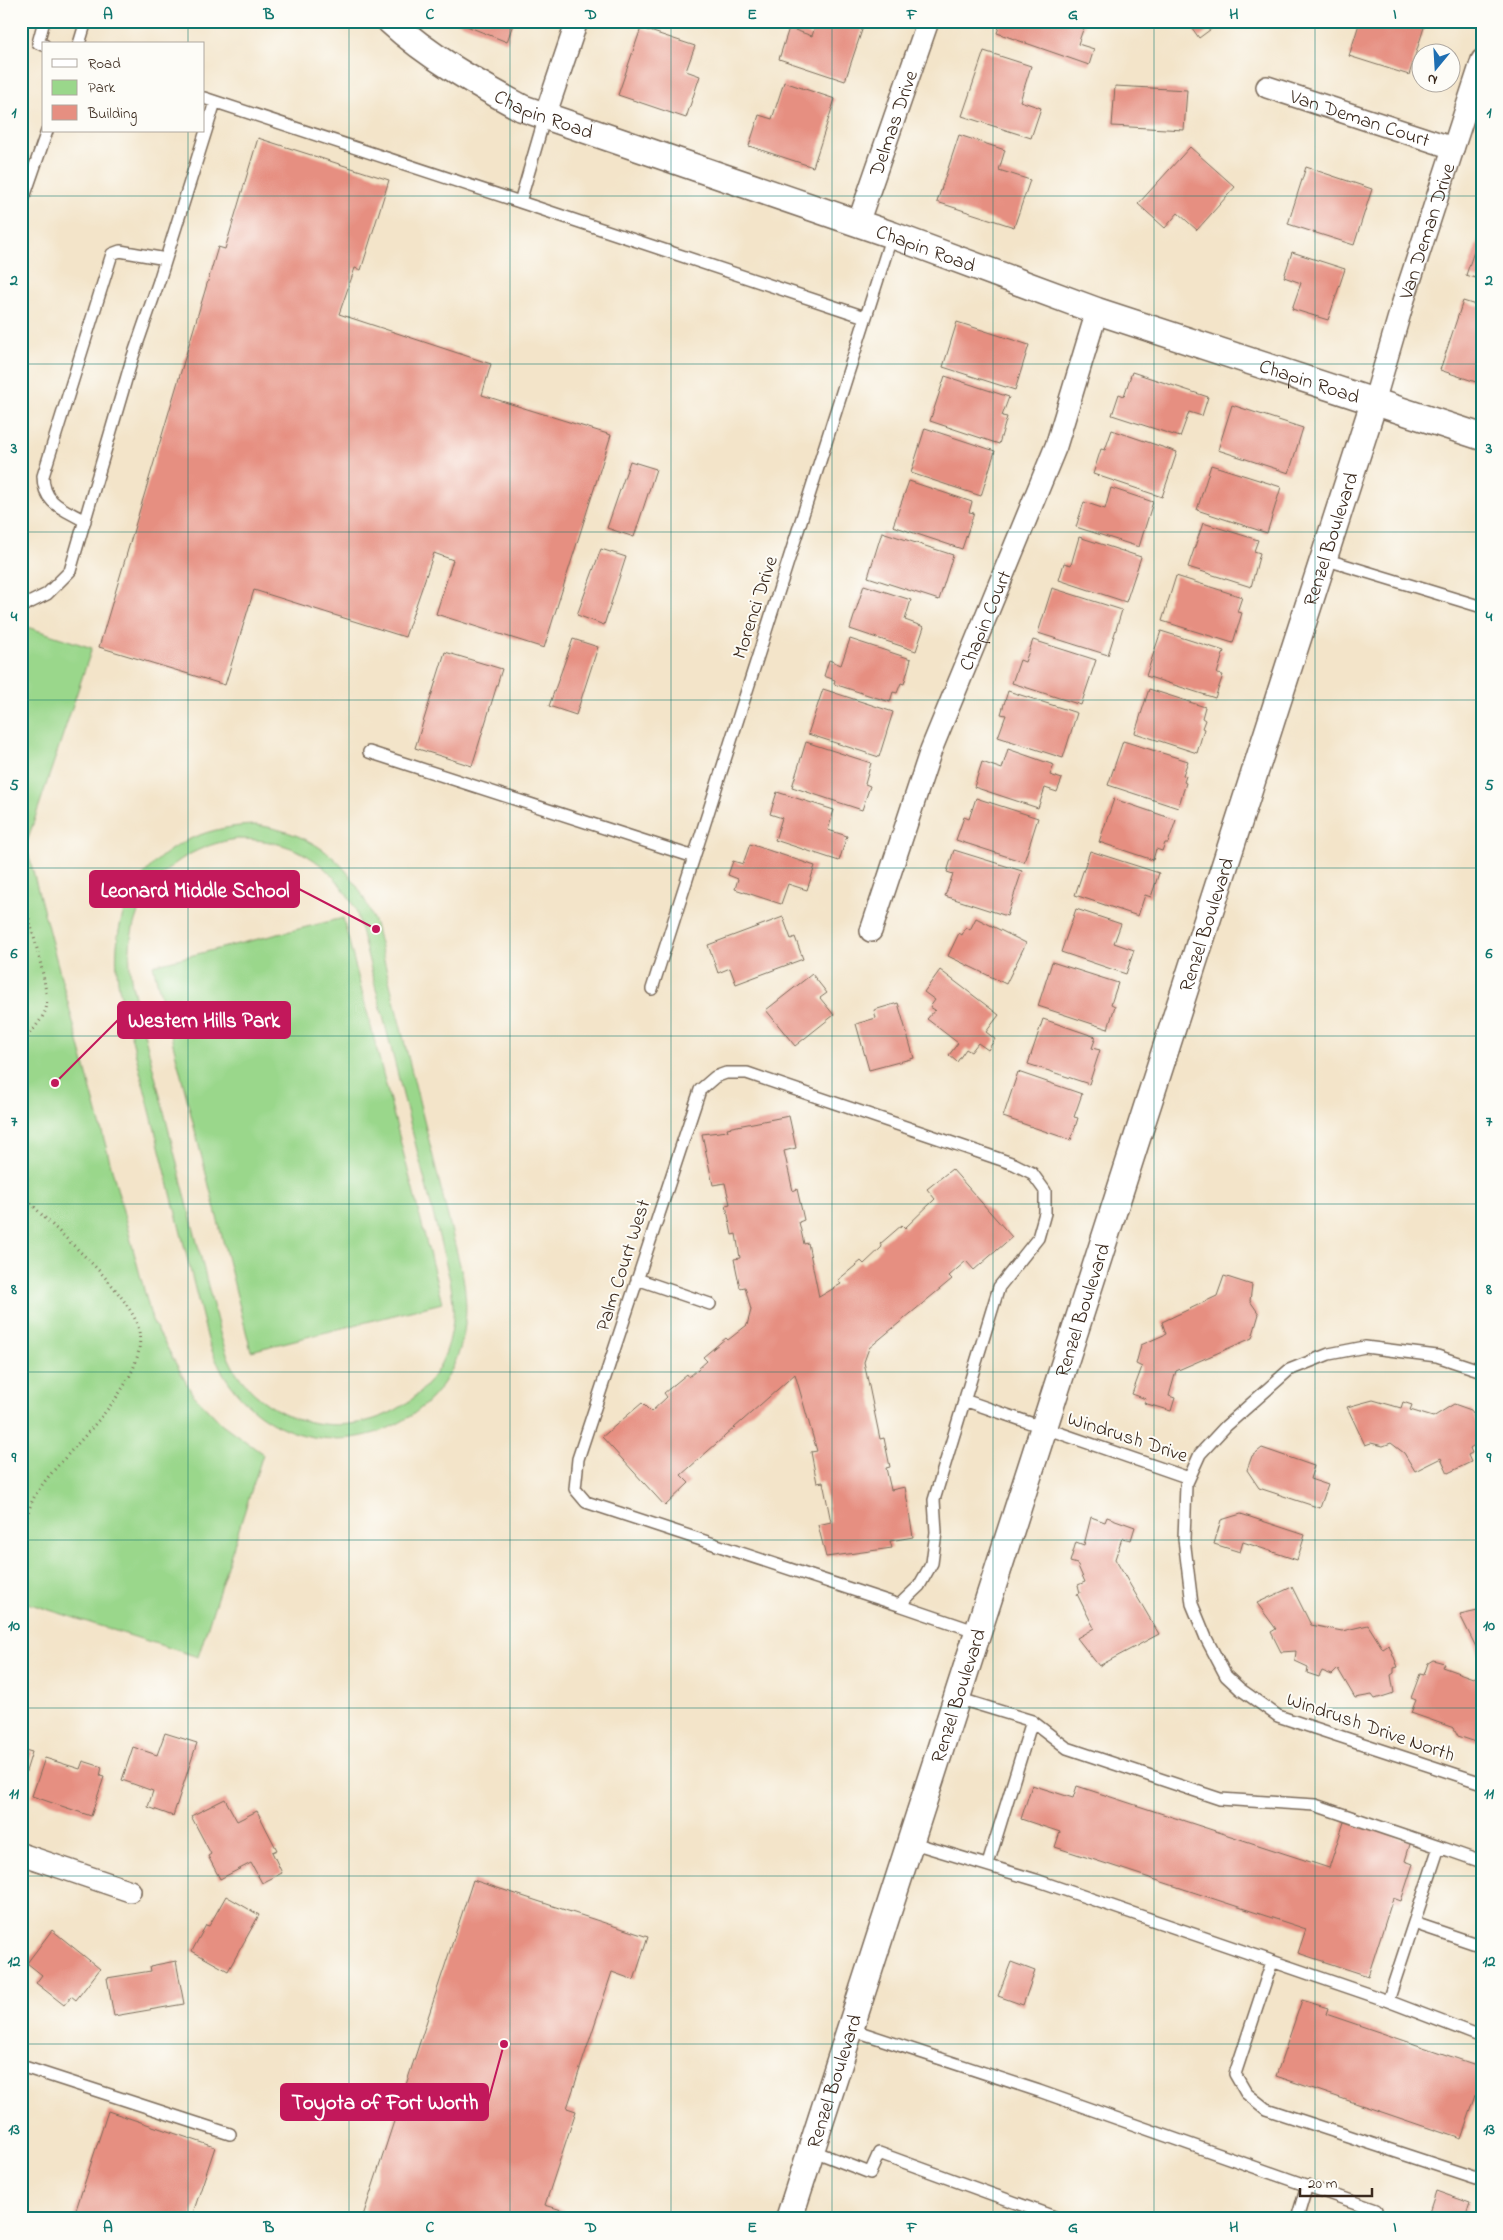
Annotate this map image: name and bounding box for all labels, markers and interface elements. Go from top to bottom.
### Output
text: A [103,3,113,27]
text: B [263,3,275,27]
text: C [426,3,435,27]
text: D [584,3,597,27]
text: E [747,3,757,27]
text: F [906,3,918,27]
text: G [1068,3,1078,27]
text: H [1229,3,1239,27]
text: I [1393,3,1397,27]
legend [42,42,205,132]
north arrow [1410,42,1460,92]
text: Road [88,53,121,75]
street label: Delmas Drive [863,67,927,181]
text: N [1425,67,1440,90]
text: Park [88,77,116,99]
street label: Chapin Road [488,83,596,148]
street label: Van Deman Court [1285,83,1433,156]
text: 1 [11,101,17,125]
text: 1 [1486,101,1492,125]
text: Building [87,103,137,126]
street label: Van Deman Drive [1393,160,1464,304]
street label: Chapin Road [872,219,979,282]
text: 2 [9,269,18,293]
text: 2 [1484,269,1493,293]
street label: Chapin Road [1255,353,1363,413]
text: 3 [10,437,18,461]
text: 3 [1485,437,1493,461]
street label: Renzel Boulevard [1297,469,1367,610]
street label: Morenci Drive [726,552,787,663]
street label: Chapin Court [953,566,1020,676]
text: 4 [10,605,18,629]
text: 4 [1485,605,1493,629]
text: 5 [9,774,19,798]
text: 5 [1484,774,1494,798]
street label: Renzel Boulevard [1173,854,1243,996]
callout: Leonard Middle School [90,871,299,907]
text: Leonard Middle School [100,877,290,907]
text: 6 [9,942,18,966]
text: 6 [1484,942,1493,966]
callout: Western Hills Park [118,1002,290,1038]
text: Western Hills Park [128,1007,281,1037]
text: 7 [11,1110,18,1134]
text: 7 [1486,1110,1493,1134]
street label: Palm Court West [589,1196,659,1335]
street label: Renzel Boulevard [1049,1240,1119,1381]
text: 8 [10,1278,17,1302]
text: 8 [1485,1278,1492,1302]
street label: Windrush Drive [1063,1405,1191,1472]
text: 9 [11,1446,17,1470]
text: 9 [1486,1446,1492,1470]
text: 10 [8,1614,20,1638]
text: 10 [1483,1614,1495,1638]
street label: Renzel Boulevard [925,1626,995,1767]
street label: Windrush Drive North [1282,1686,1458,1771]
text: 11 [9,1782,20,1806]
text: 11 [1484,1782,1495,1806]
text: 12 [7,1950,21,1974]
text: 12 [1482,1950,1496,1974]
street label: Renzel Boulevard [801,2011,871,2152]
callout: Toyota of Fort Worth [281,2084,488,2120]
text: Toyota of Fort Worth [291,2089,479,2121]
text: 13 [8,2118,20,2142]
text: 13 [1483,2118,1495,2142]
scale bar [1300,2165,1373,2197]
text: 20 m [1308,2173,1338,2195]
text: A [103,2216,113,2240]
text: B [263,2216,275,2240]
text: C [426,2216,435,2240]
text: D [584,2216,597,2240]
text: E [747,2216,757,2240]
text: F [906,2216,918,2240]
text: G [1068,2216,1078,2240]
text: H [1229,2216,1239,2240]
text: I [1393,2216,1397,2240]

